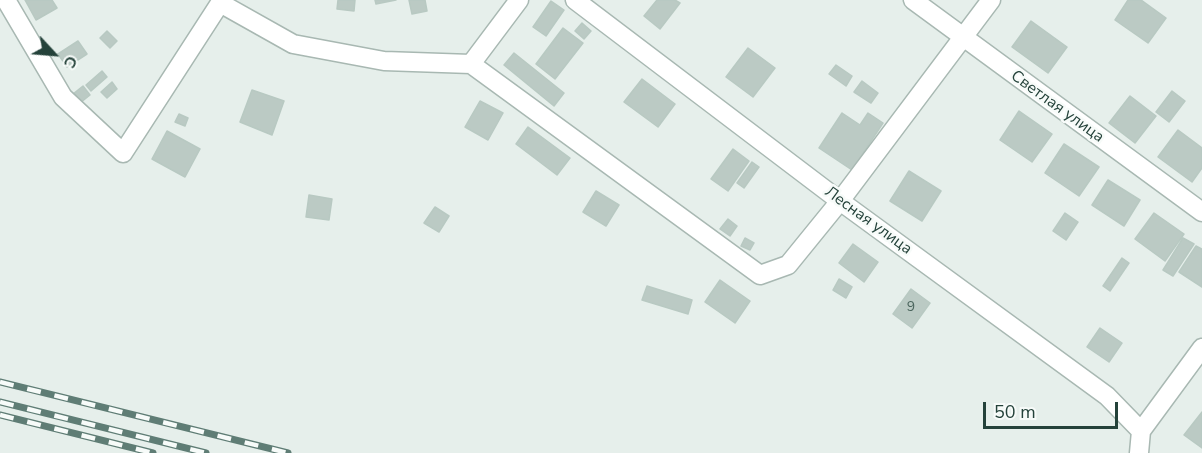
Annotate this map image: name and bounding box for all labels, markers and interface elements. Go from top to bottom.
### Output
north arrow [24,24,84,84]
text: С [58,52,82,72]
street label: Светлая улица [1007,67,1107,147]
street label: Лесная улица [821,183,915,259]
house number: 9 [907,300,915,316]
scale bar [986,390,1121,428]
text: 50 m [994,400,1036,424]

